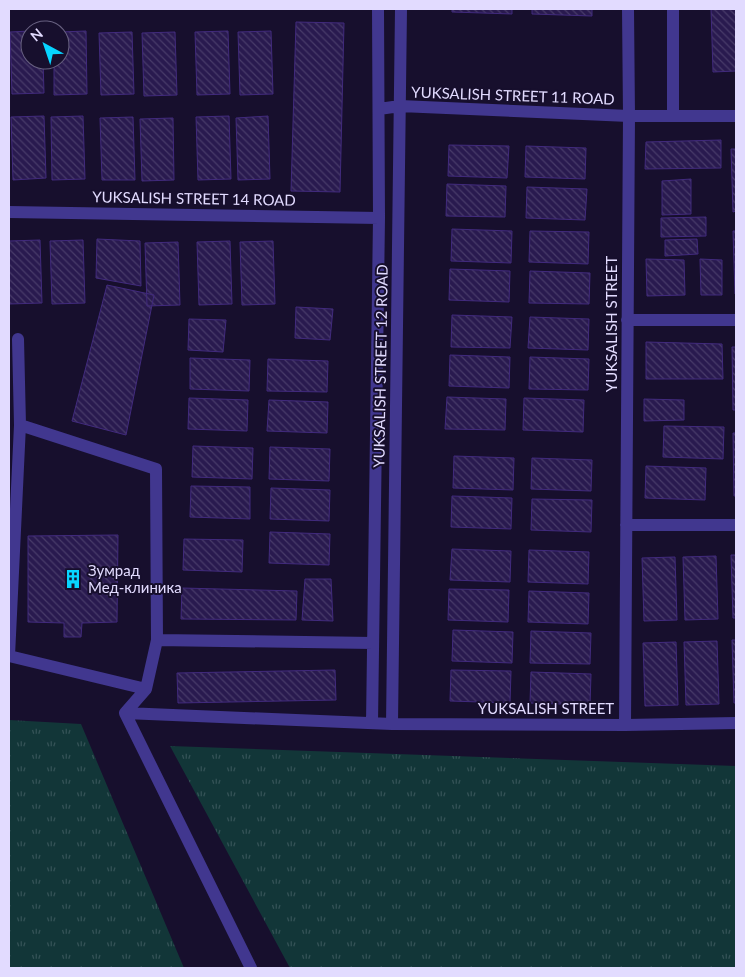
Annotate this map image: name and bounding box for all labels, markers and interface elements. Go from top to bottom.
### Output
north arrow [20,20,70,70]
text: N [27,25,46,45]
street label: YUKSALISH STREET 11 ROAD [411,82,615,108]
street label: YUKSALISH STREET 14 ROAD [92,187,296,209]
street label: YUKSALISH STREET [602,256,620,392]
street label: YUKSALISH STREET 12 ROAD [369,264,391,468]
place label: Зумрад Мед-клиника [88,561,182,596]
building icon: Зумрад Мед-клиника [62,568,84,590]
street label: YUKSALISH STREET [478,699,614,717]

